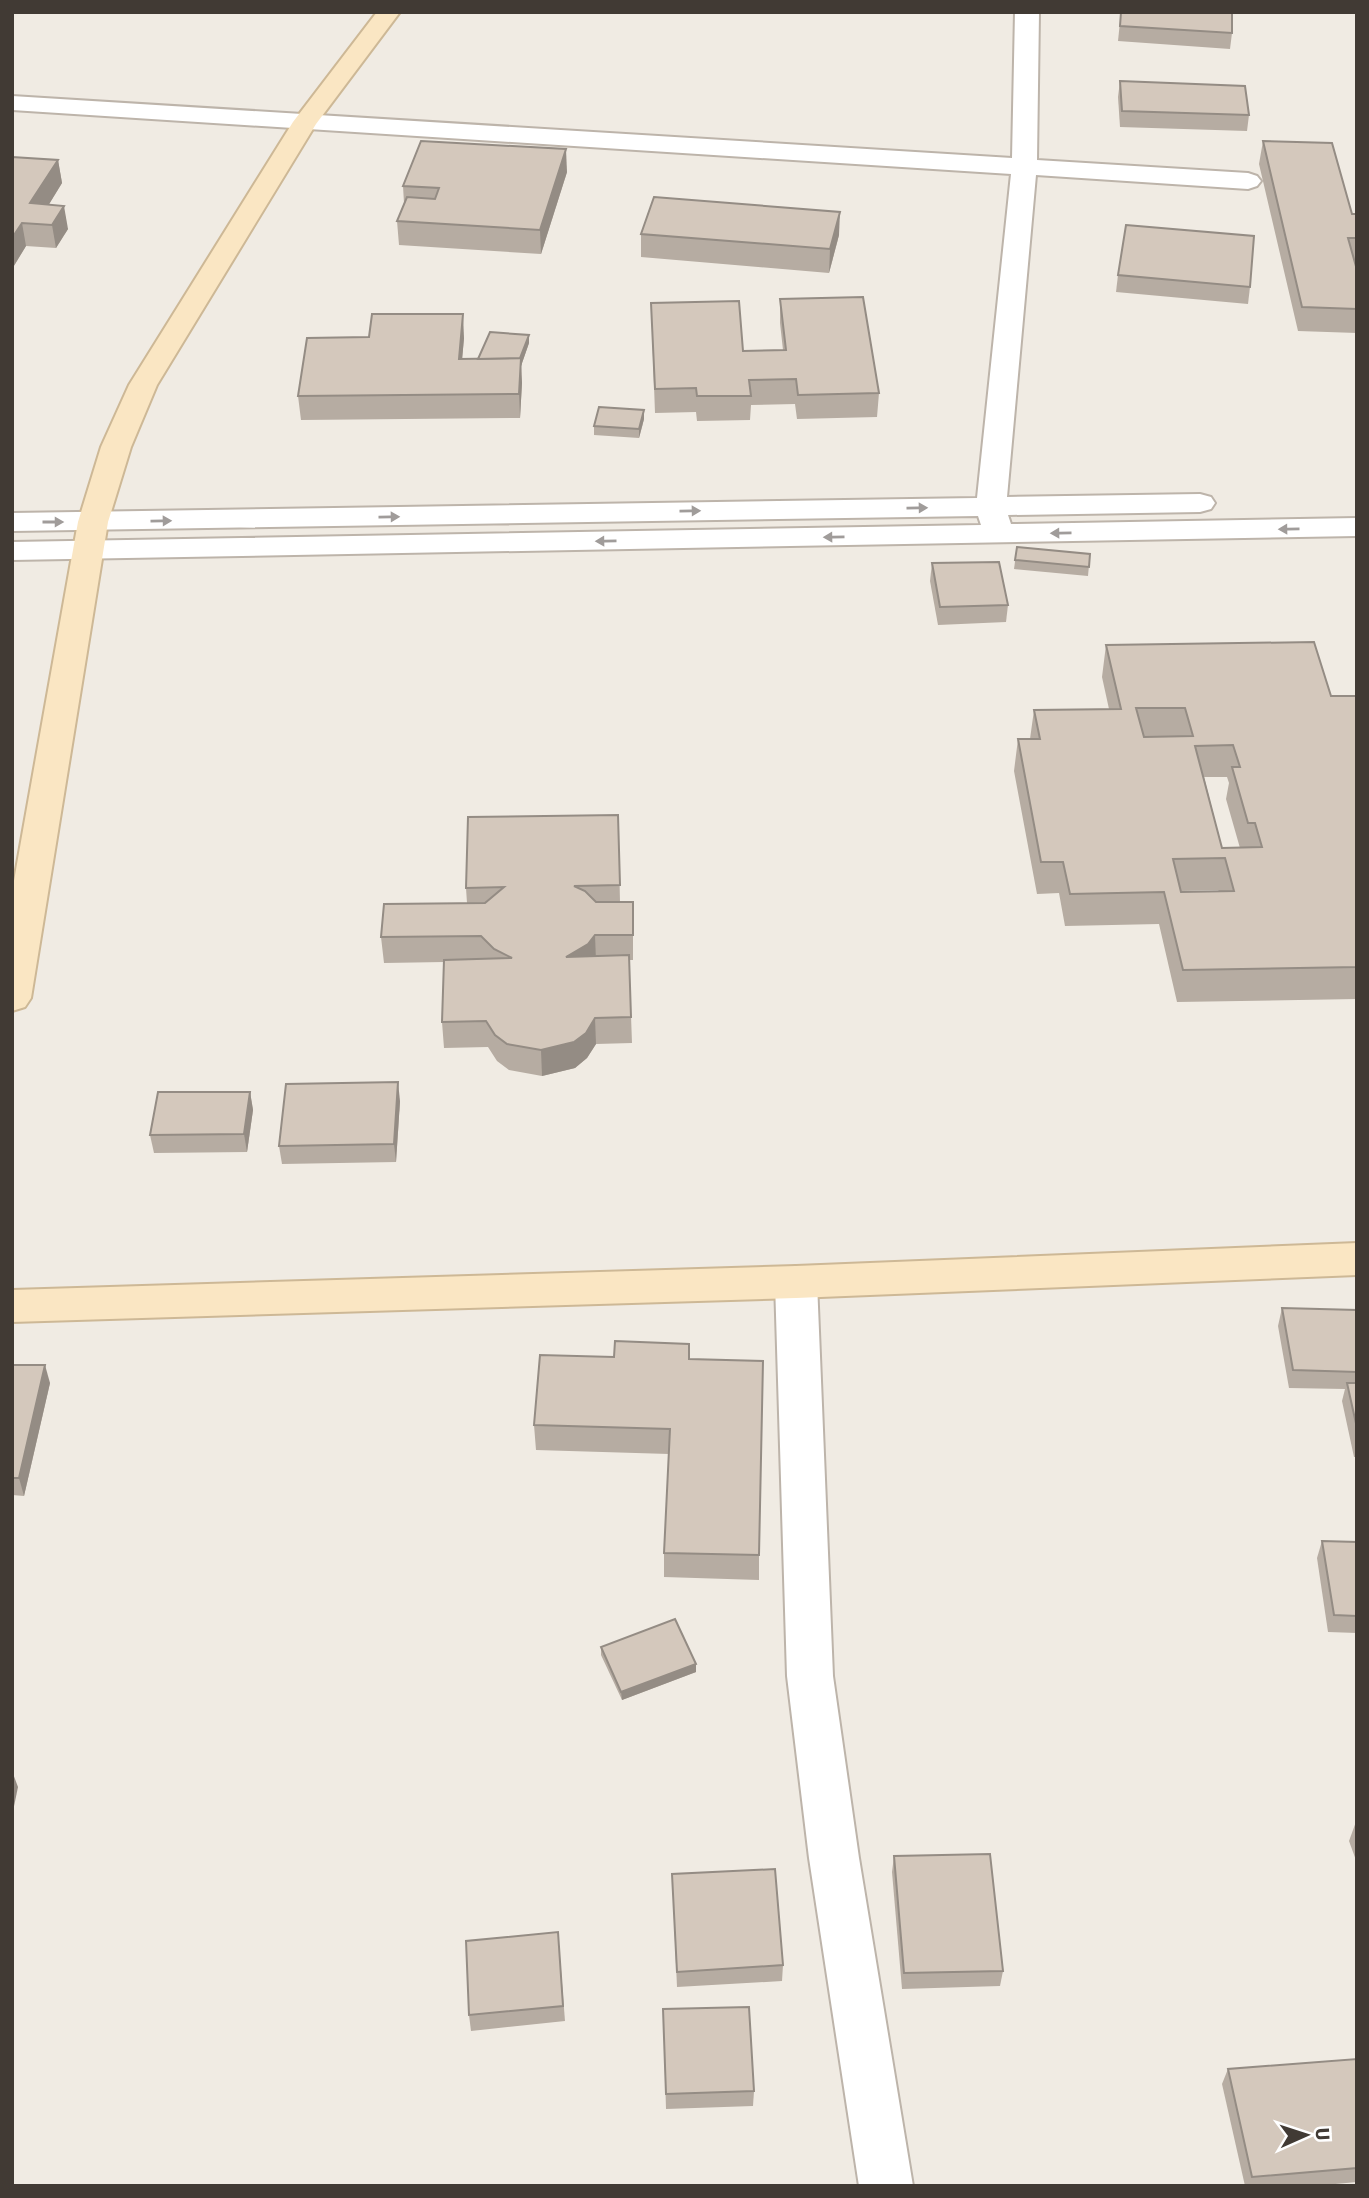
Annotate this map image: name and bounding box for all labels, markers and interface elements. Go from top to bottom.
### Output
one-way arrow [906,502,928,513]
one-way arrow [679,506,701,517]
one-way arrow [378,511,400,522]
one-way arrow [150,515,172,526]
one-way arrow [42,516,64,528]
one-way arrow [1277,523,1299,534]
one-way arrow [1050,527,1072,538]
one-way arrow [822,531,844,542]
one-way arrow [595,535,617,547]
north arrow [1271,2100,1341,2170]
text: U [1311,2127,1334,2141]

